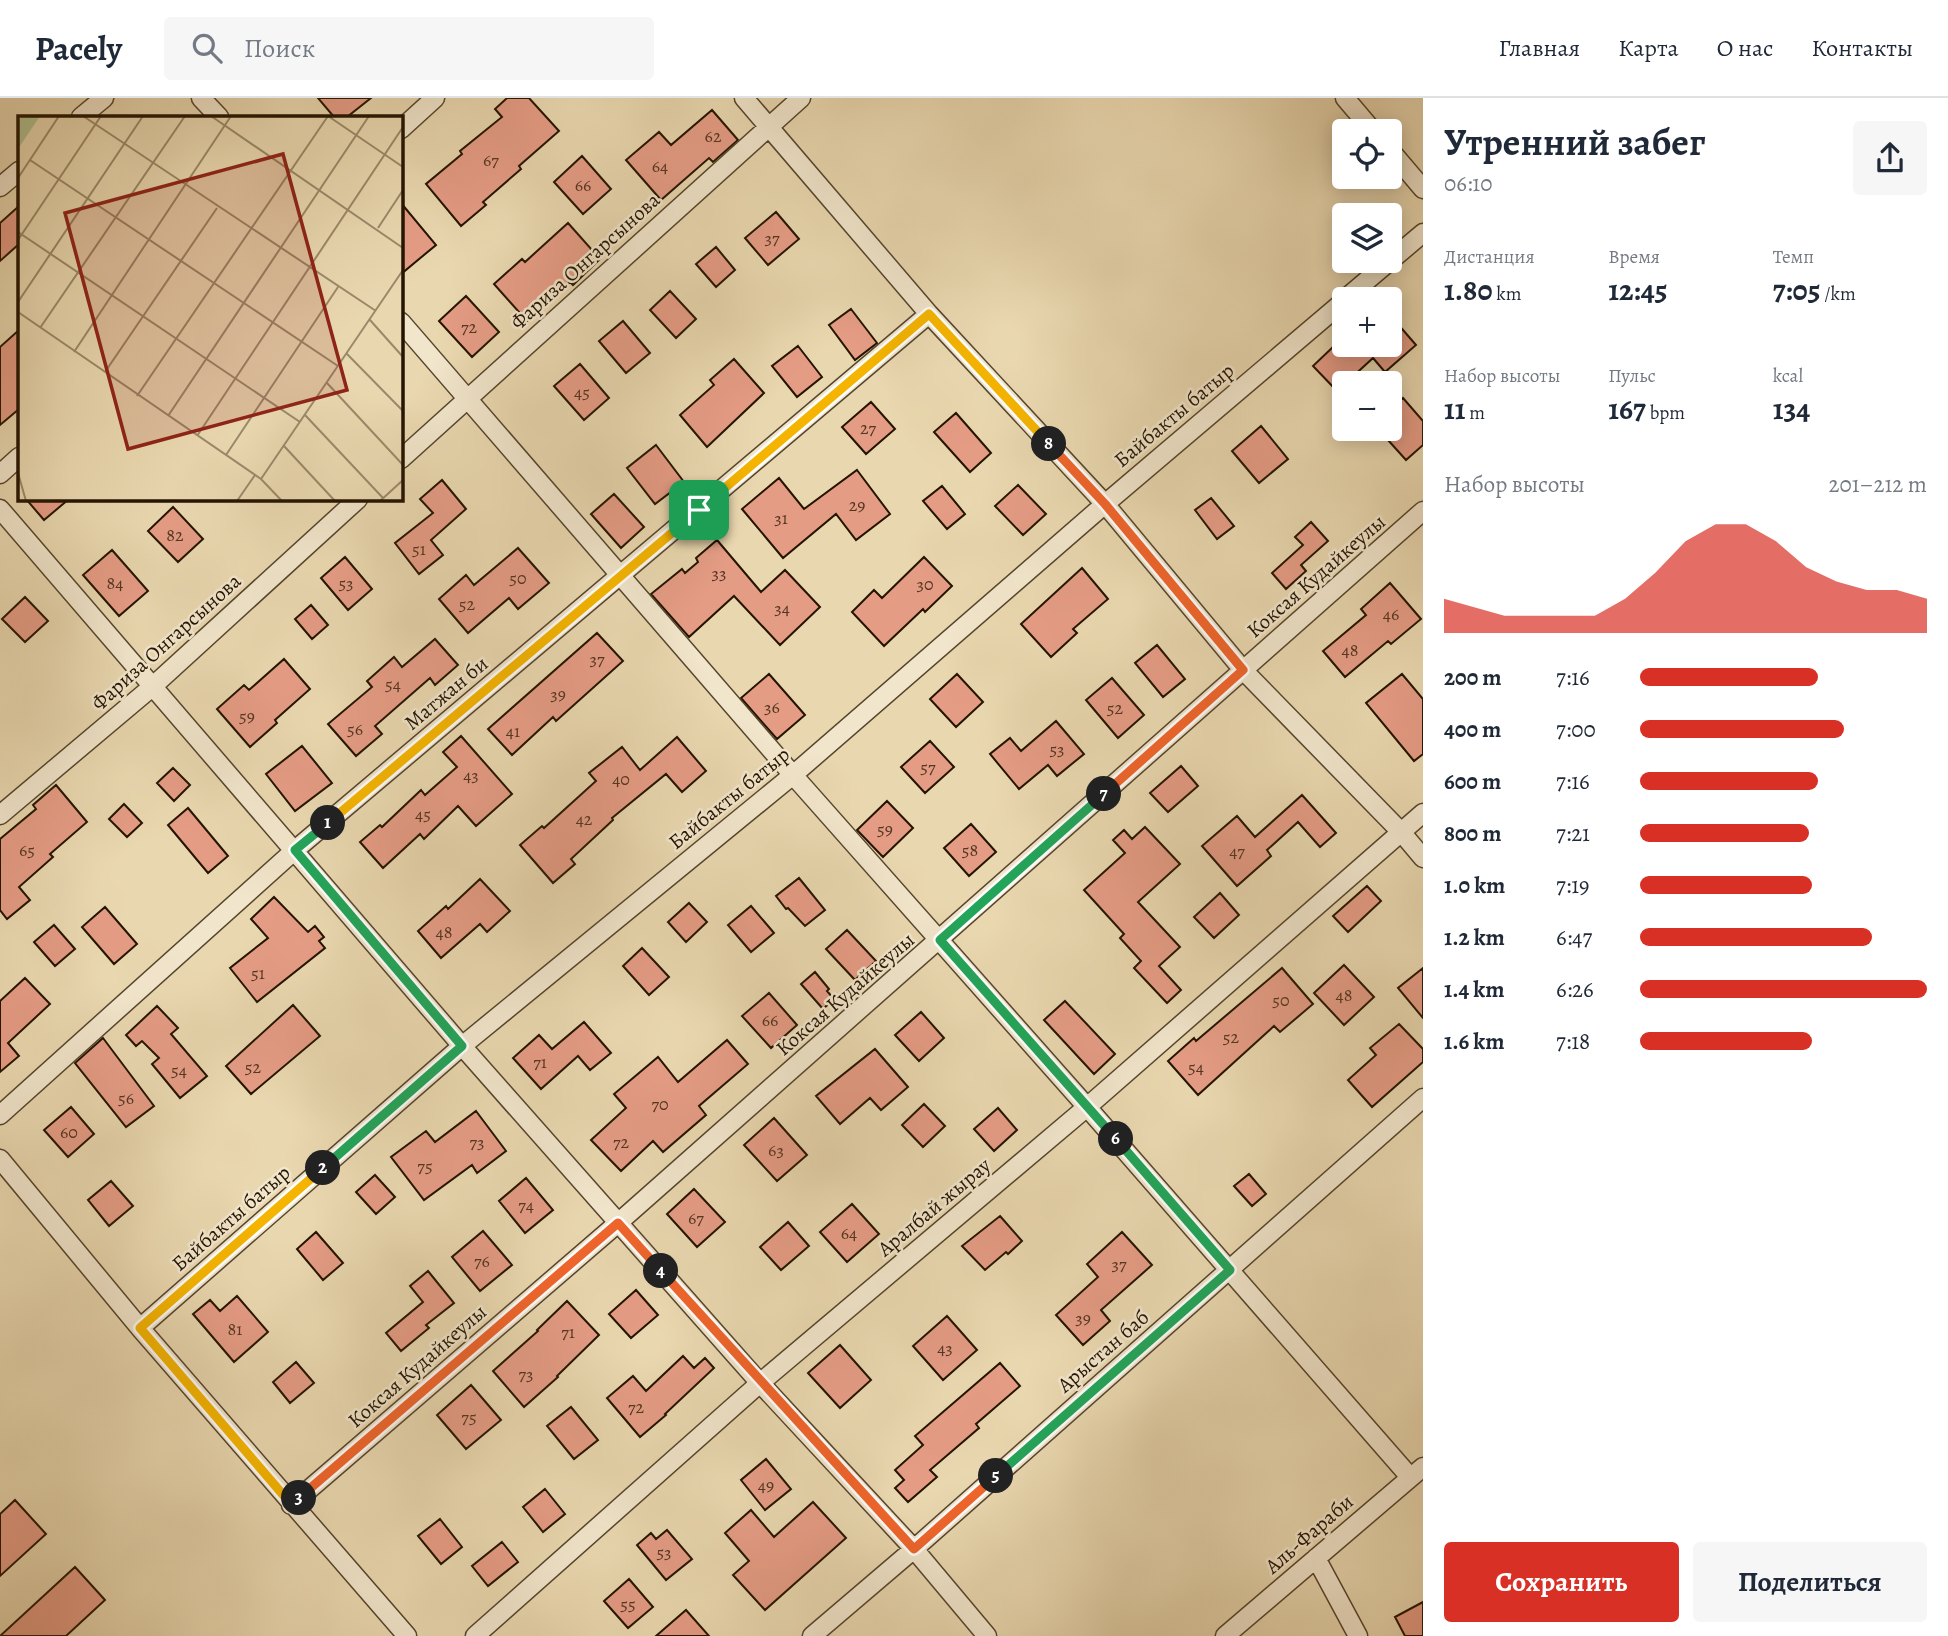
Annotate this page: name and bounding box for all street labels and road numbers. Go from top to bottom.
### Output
street label: Фариза Онгарсынова [504,186,666,336]
street label: Байбакты батыр [1108,356,1240,474]
street label: Коксая Кудайкеулы [1241,508,1391,644]
street label: Фариза Онгарсынова [85,567,247,717]
street label: Матжан би [398,650,494,736]
street label: Байбакты батыр [662,740,796,856]
street label: Коксая Кудайкеулы [770,926,920,1062]
street label: Аралбай жырау [871,1151,997,1263]
street label: Байбакты батыр [166,1159,296,1277]
street label: Коксая Кудайкеулы [342,1298,492,1434]
street label: Арыстан баб [1050,1303,1155,1399]
street label: Аль-Фараби [1258,1488,1359,1581]

